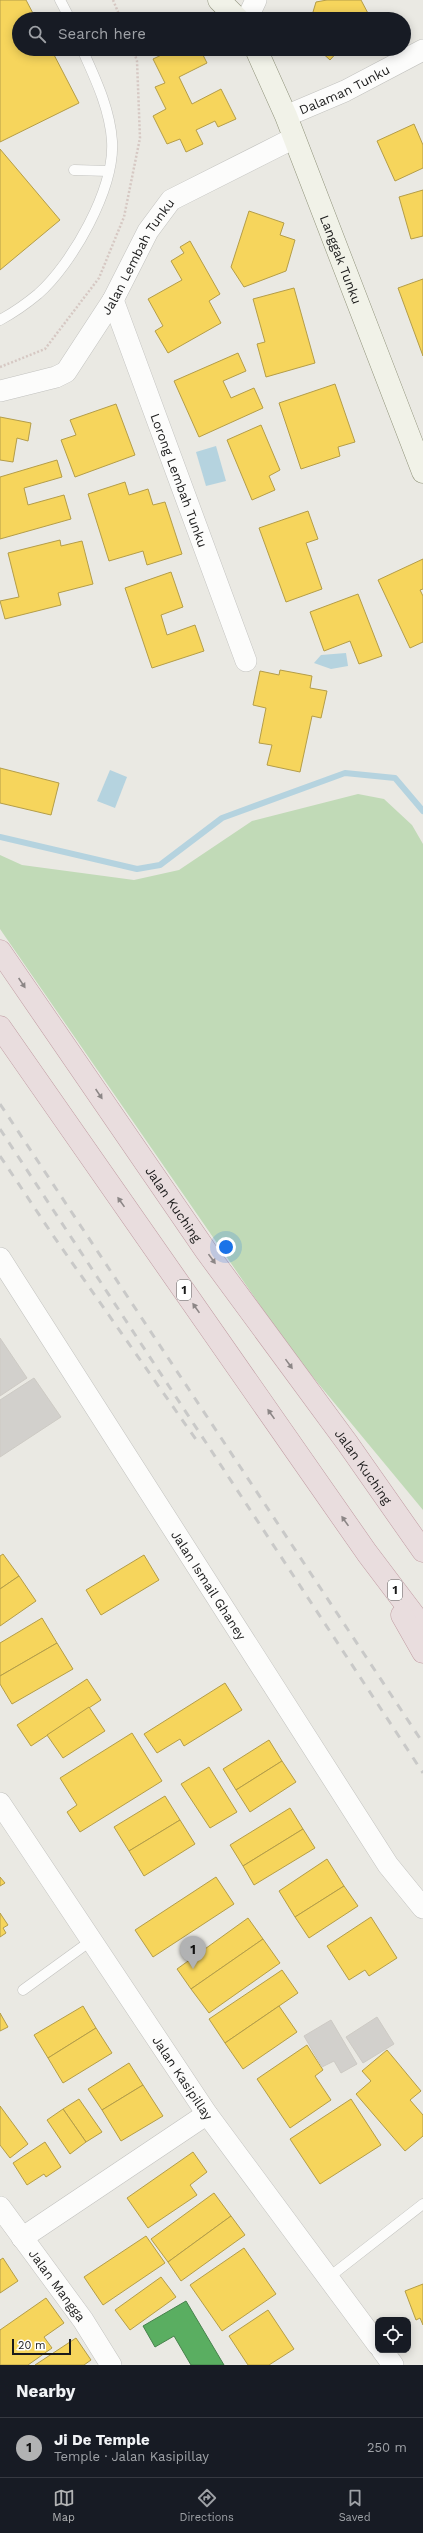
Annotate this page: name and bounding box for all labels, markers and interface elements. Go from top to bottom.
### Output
search box [12,12,411,56]
icon: search [26,23,48,45]
text: Search here [58,25,146,43]
street label: Dalaman Tunku [297,61,392,117]
street label: Jalan Lembah Tunku [98,195,177,317]
street label: Langgak Tunku [317,213,365,306]
street label: Lorong Lembah Tunku [148,411,211,549]
one-way arrow [18,977,26,988]
one-way arrow [95,1089,103,1100]
street label: Jalan Kuching [143,1163,205,1245]
one-way arrow [117,1196,125,1207]
your location [216,1237,236,1257]
one-way arrow [208,1254,216,1264]
road number: 1 [177,1280,191,1300]
one-way arrow [192,1302,200,1313]
one-way arrow [285,1359,293,1369]
one-way arrow [267,1409,275,1419]
street label: Jalan Kuching [332,1426,395,1507]
one-way arrow [341,1516,349,1526]
street label: Jalan Ismail Ghaney [168,1527,250,1643]
road number: 1 [388,1580,402,1600]
pin: 1 [180,1936,206,1969]
street label: Jalan Kasipillay [150,2033,216,2123]
street label: Jalan Mangga [26,2246,89,2325]
map controls [375,2317,411,2353]
button: locate [375,2317,411,2353]
scale bar [12,2337,71,2356]
text: 20 m [18,2339,46,2352]
text: Nearby [16,2381,75,2401]
text: Ji De Temple [54,2431,150,2449]
text: 1 [26,2440,32,2455]
text: 250 m [367,2440,407,2455]
text: Temple · Jalan Kasipillay [54,2449,209,2464]
tab: Map [52,2487,75,2524]
tab: Directions [180,2487,234,2524]
tab: Saved [339,2487,371,2524]

